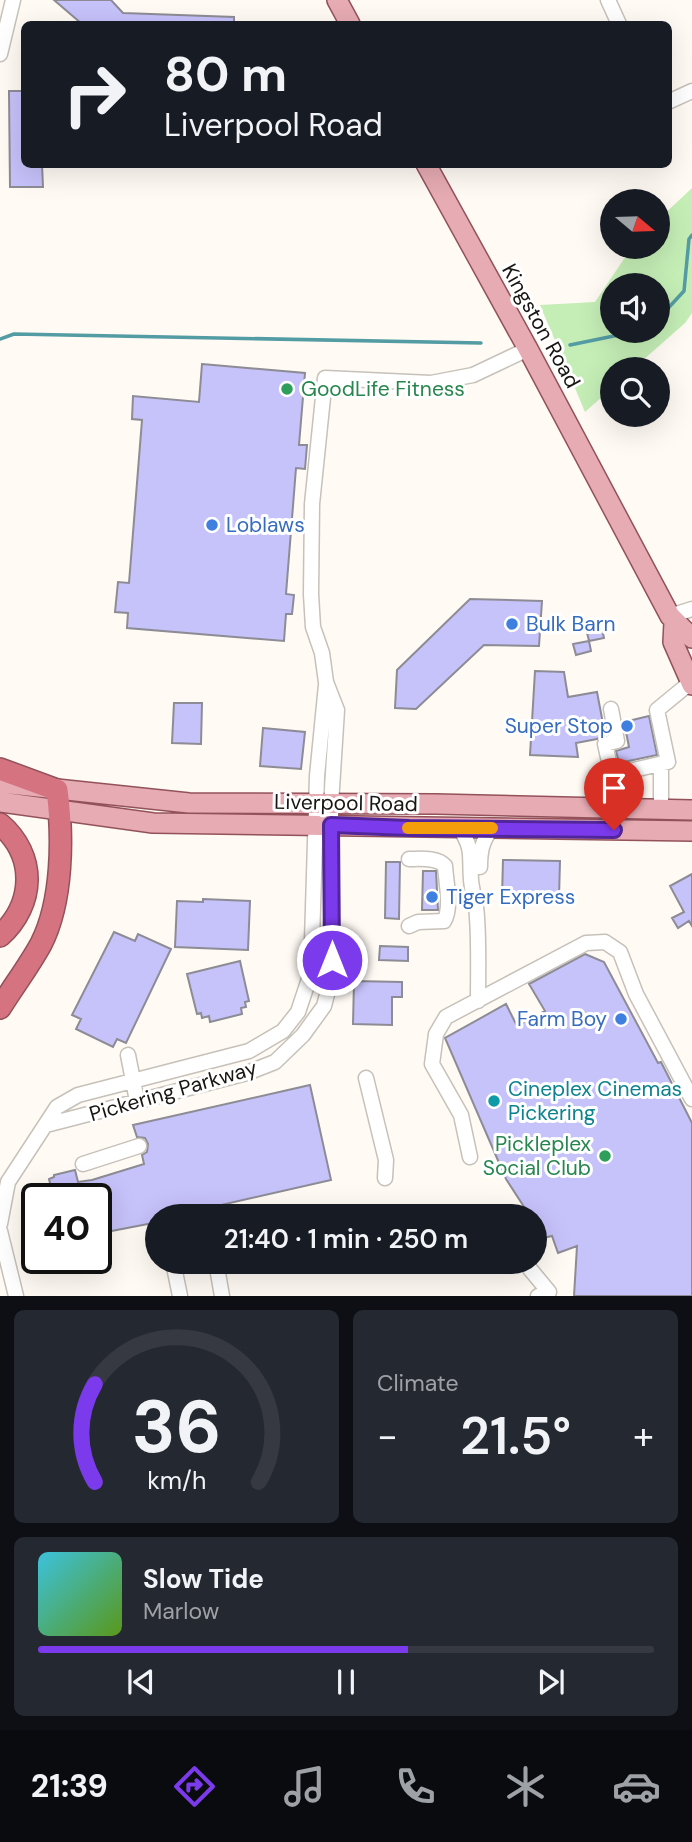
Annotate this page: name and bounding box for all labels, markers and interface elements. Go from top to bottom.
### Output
text: 80 m [164,42,287,106]
icon: right [49,49,140,140]
text: Liverpool Road [164,104,383,146]
north arrow [600,189,670,259]
map controls [600,189,670,427]
street label: Kingston Road [495,259,587,393]
button: sound [600,273,670,343]
button: search [600,357,670,427]
place label: GoodLife Fitness [301,375,465,403]
marker: GoodLife Fitness [279,381,295,397]
place label: Loblaws [226,511,305,539]
marker: Loblaws [204,517,220,533]
place label: Bulk Barn [526,610,615,638]
marker: Bulk Barn [504,616,520,632]
place label: Super Stop [505,712,613,740]
marker: Super Stop [619,718,635,734]
pin [584,758,644,830]
icon: arrive [595,769,633,807]
street label: Liverpool Road [274,788,418,818]
place label: Tiger Express [446,883,575,911]
marker: Tiger Express [424,889,440,905]
position arrow [295,923,369,997]
place label: Farm Boy [517,1005,607,1033]
marker: Farm Boy [613,1011,629,1027]
street label: Pickering Parkway [86,1054,260,1128]
place label: Cineplex Cinemas Pickering [508,1075,682,1127]
marker: Cineplex Cinemas Pickering [486,1093,502,1109]
place label: Pickleplex Social Club [483,1130,591,1182]
marker: Pickleplex Social Club [597,1148,613,1164]
speed limit sign: 40 [21,1183,112,1274]
text: 21:40 · 1 min · 250 m [224,1222,468,1256]
text: Climate [377,1368,459,1398]
text: 36 [131,1381,222,1476]
text: 21.5° [460,1402,571,1470]
text: − [377,1411,398,1461]
text: + [633,1411,654,1461]
text: km/h [147,1464,206,1497]
text: Slow Tide [143,1562,264,1596]
text: Marlow [143,1596,219,1626]
icon: previous [122,1663,160,1701]
icon: pause [327,1663,365,1701]
icon: next [532,1663,570,1701]
icon: directions [170,1762,219,1811]
icon: music [280,1762,329,1811]
icon: phone [391,1762,440,1811]
icon: climate [501,1762,550,1811]
icon: car [612,1762,661,1811]
text: 21:39 [31,1765,108,1807]

